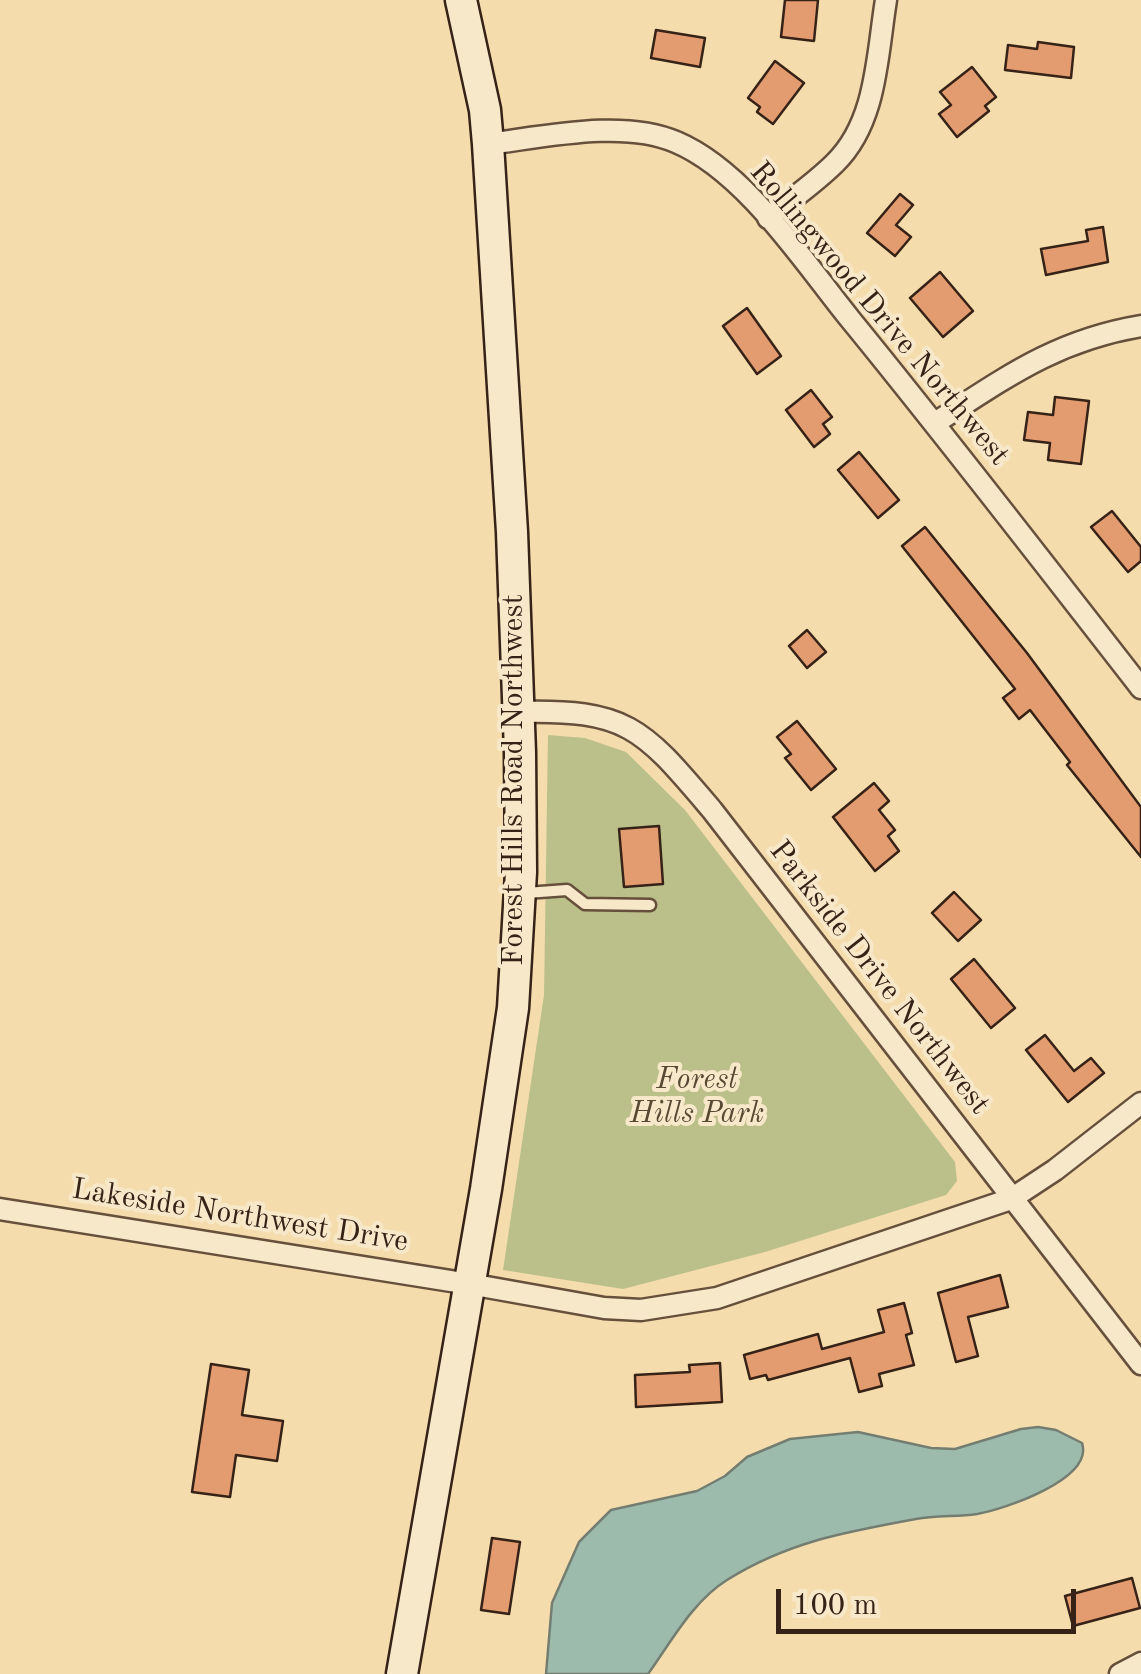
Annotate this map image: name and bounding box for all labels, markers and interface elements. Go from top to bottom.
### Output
street label: Rollingwood Drive Northwest [741,155,1017,473]
street label: Forest Hills Road Northwest [496,594,532,966]
street label: Parkside Drive Northwest [761,834,997,1122]
park label: Forest Hills Park [630,1062,764,1132]
street label: Lakeside Northwest Drive [69,1172,411,1260]
scale bar [781,1569,1081,1631]
text: 100 m [793,1591,877,1621]

